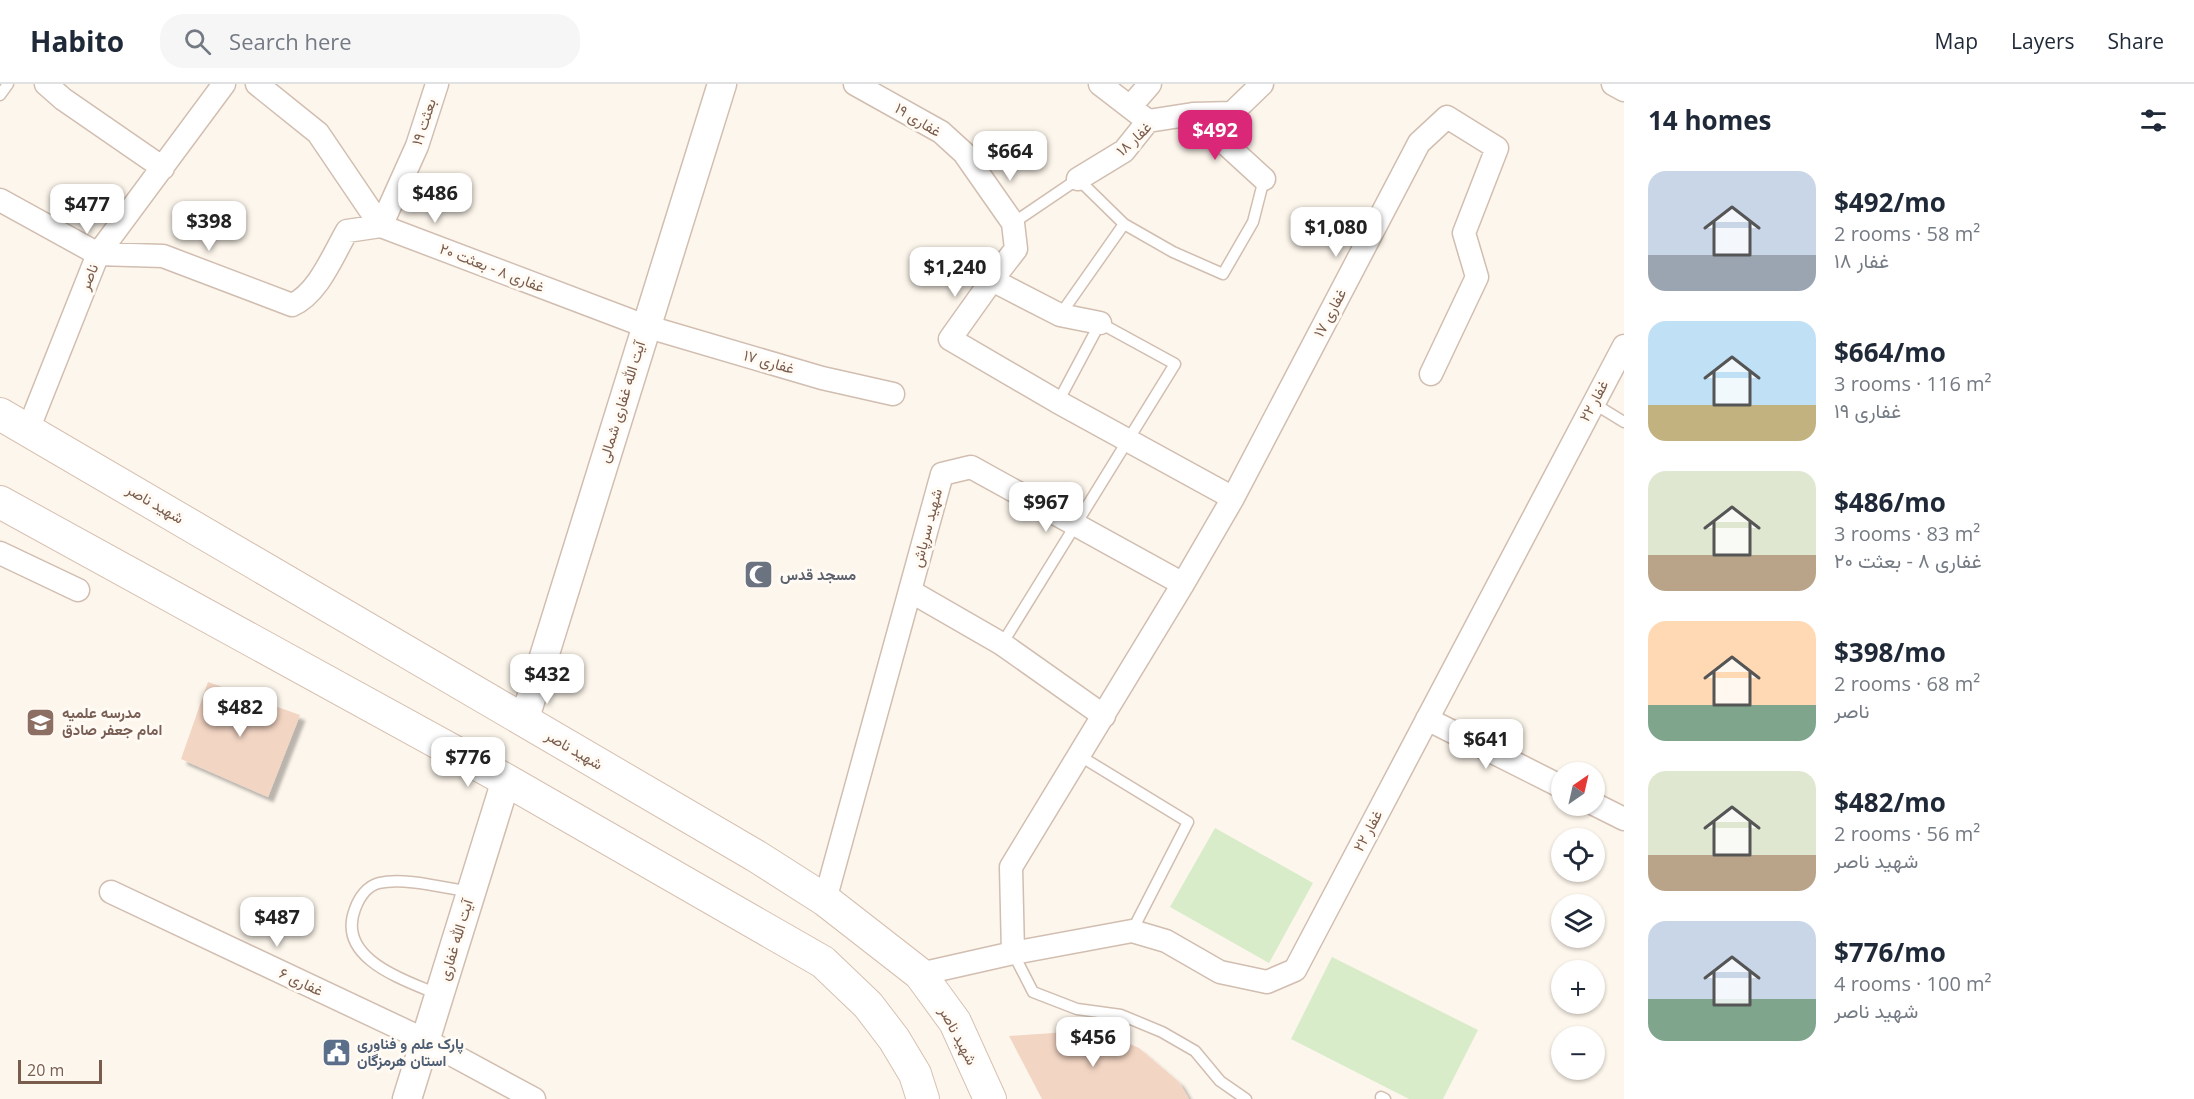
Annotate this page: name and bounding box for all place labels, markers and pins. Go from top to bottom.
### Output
pin: $492 [1179,110,1251,161]
pin: $664 [974,131,1046,182]
pin: $486 [399,173,471,224]
pin: $477 [51,184,123,235]
pin: $398 [173,201,245,252]
pin: $1,080 [1287,207,1385,258]
pin: $1,240 [906,247,1004,298]
pin: $967 [1010,482,1082,533]
mosque icon: مسجد قدس [743,559,775,591]
place label: مسجد قدس [780,564,856,584]
pin: $432 [511,654,583,705]
pin: $482 [204,687,276,738]
place label: مدرسه علمیه امام جعفر صادق [62,702,162,740]
school or university icon: مدرسه علمیه امام جعفر صادق [25,706,57,738]
pin: $641 [1450,719,1522,770]
pin: $776 [432,737,504,788]
pin: $487 [241,897,313,948]
pin: $456 [1057,1017,1129,1068]
place label: پارک علم و فناوری استان هرمزگان [357,1033,464,1070]
public building icon: پارک علم و فناوری استان هرمزگان [320,1037,352,1069]

